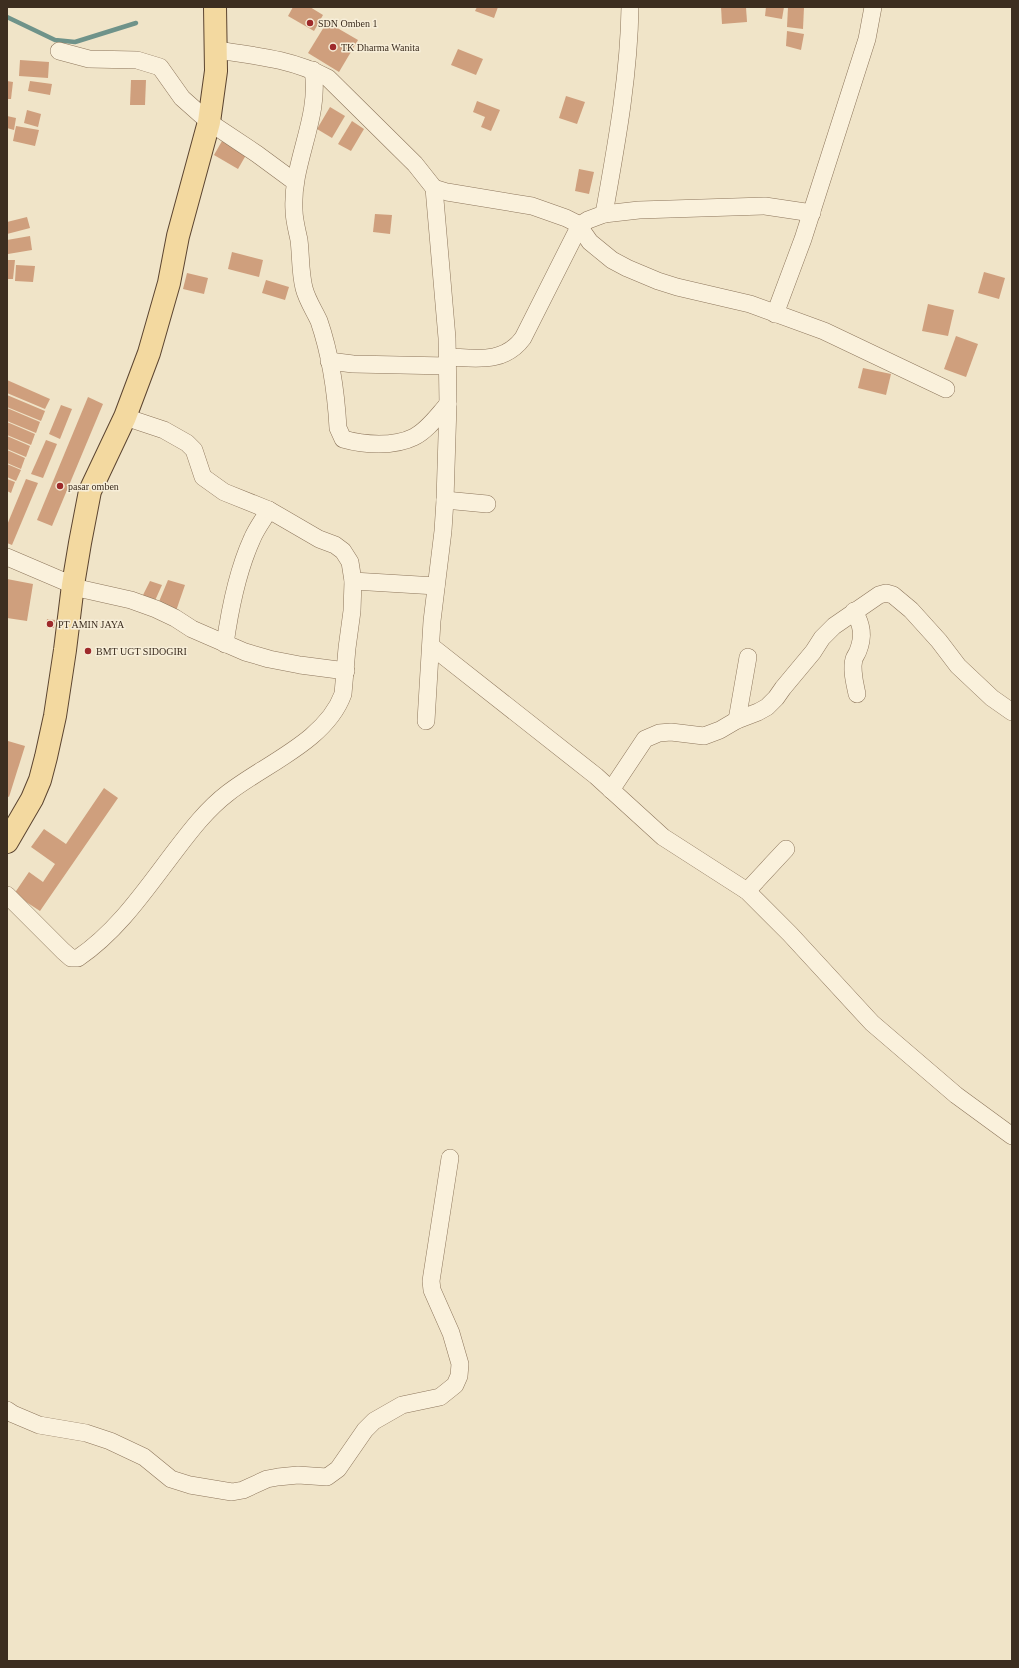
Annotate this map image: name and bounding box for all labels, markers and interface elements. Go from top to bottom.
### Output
marker: SDN Omben 1 [305,18,315,28]
place label: SDN Omben 1 [318,18,377,29]
marker: TK Dharma Wanita [328,42,338,52]
place label: TK Dharma Wanita [341,42,420,53]
marker: pasar omben [55,481,65,491]
place label: pasar omben [68,481,119,492]
marker: PT AMIN JAYA [45,619,55,629]
place label: PT AMIN JAYA [58,619,125,630]
marker: BMT UGT SIDOGIRI [83,646,93,656]
place label: BMT UGT SIDOGIRI [96,646,187,657]

